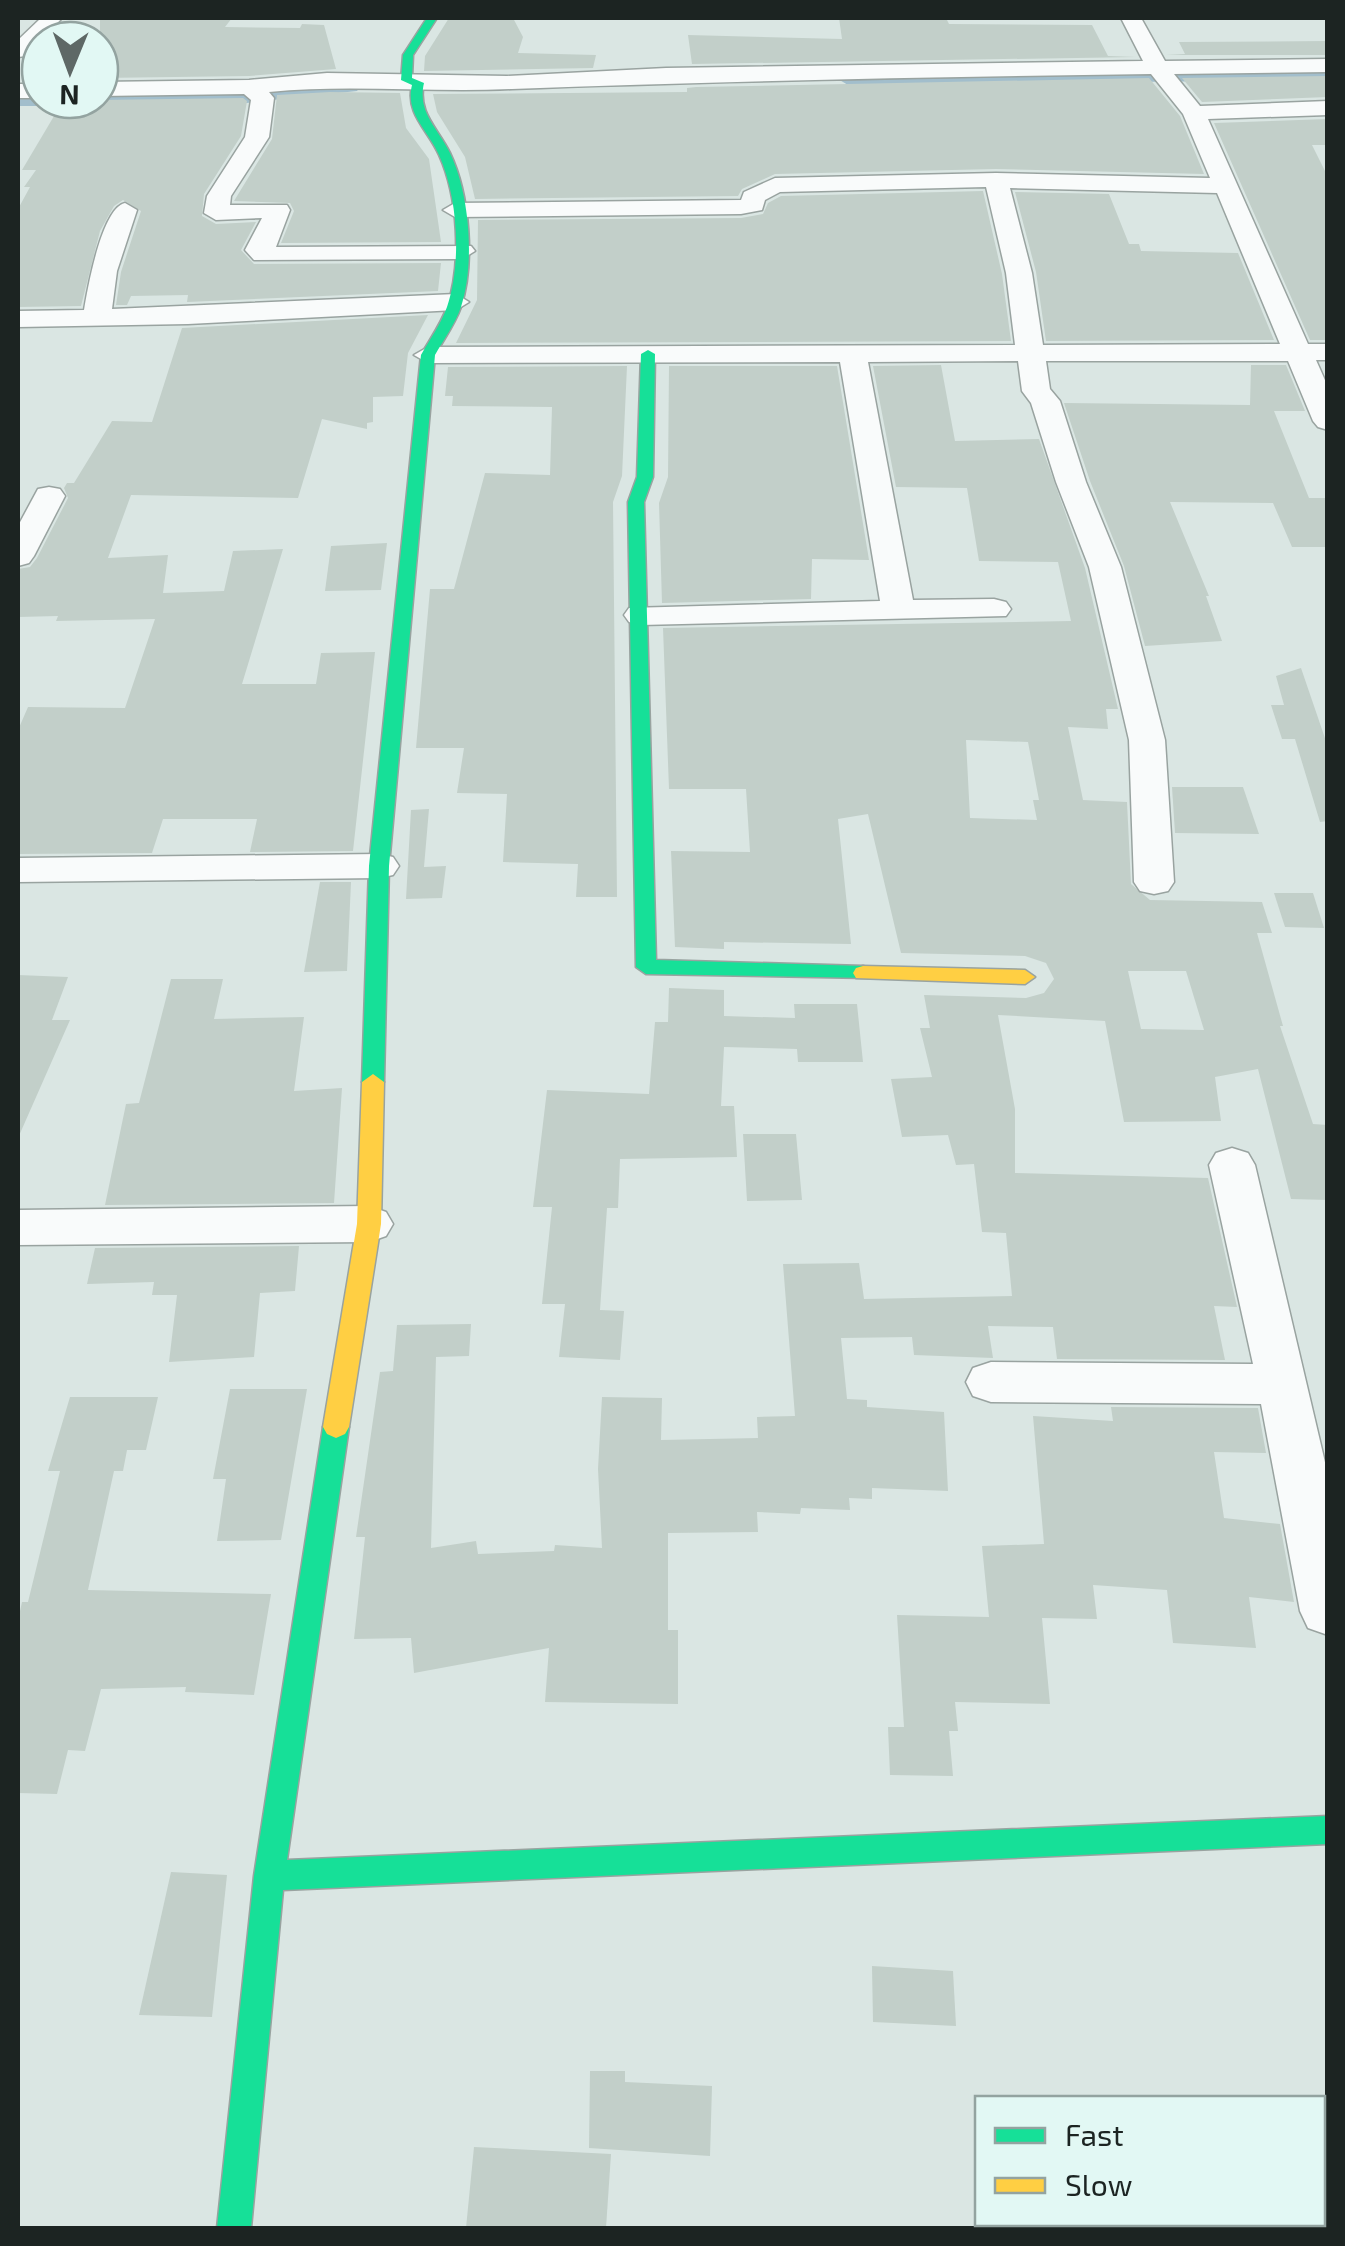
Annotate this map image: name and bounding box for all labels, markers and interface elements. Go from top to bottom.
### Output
north arrow [20,20,120,120]
text: N [59,79,80,113]
legend [975,2096,1325,2226]
text: Fast [1065,2116,1124,2152]
text: Slow [1065,2166,1132,2202]

